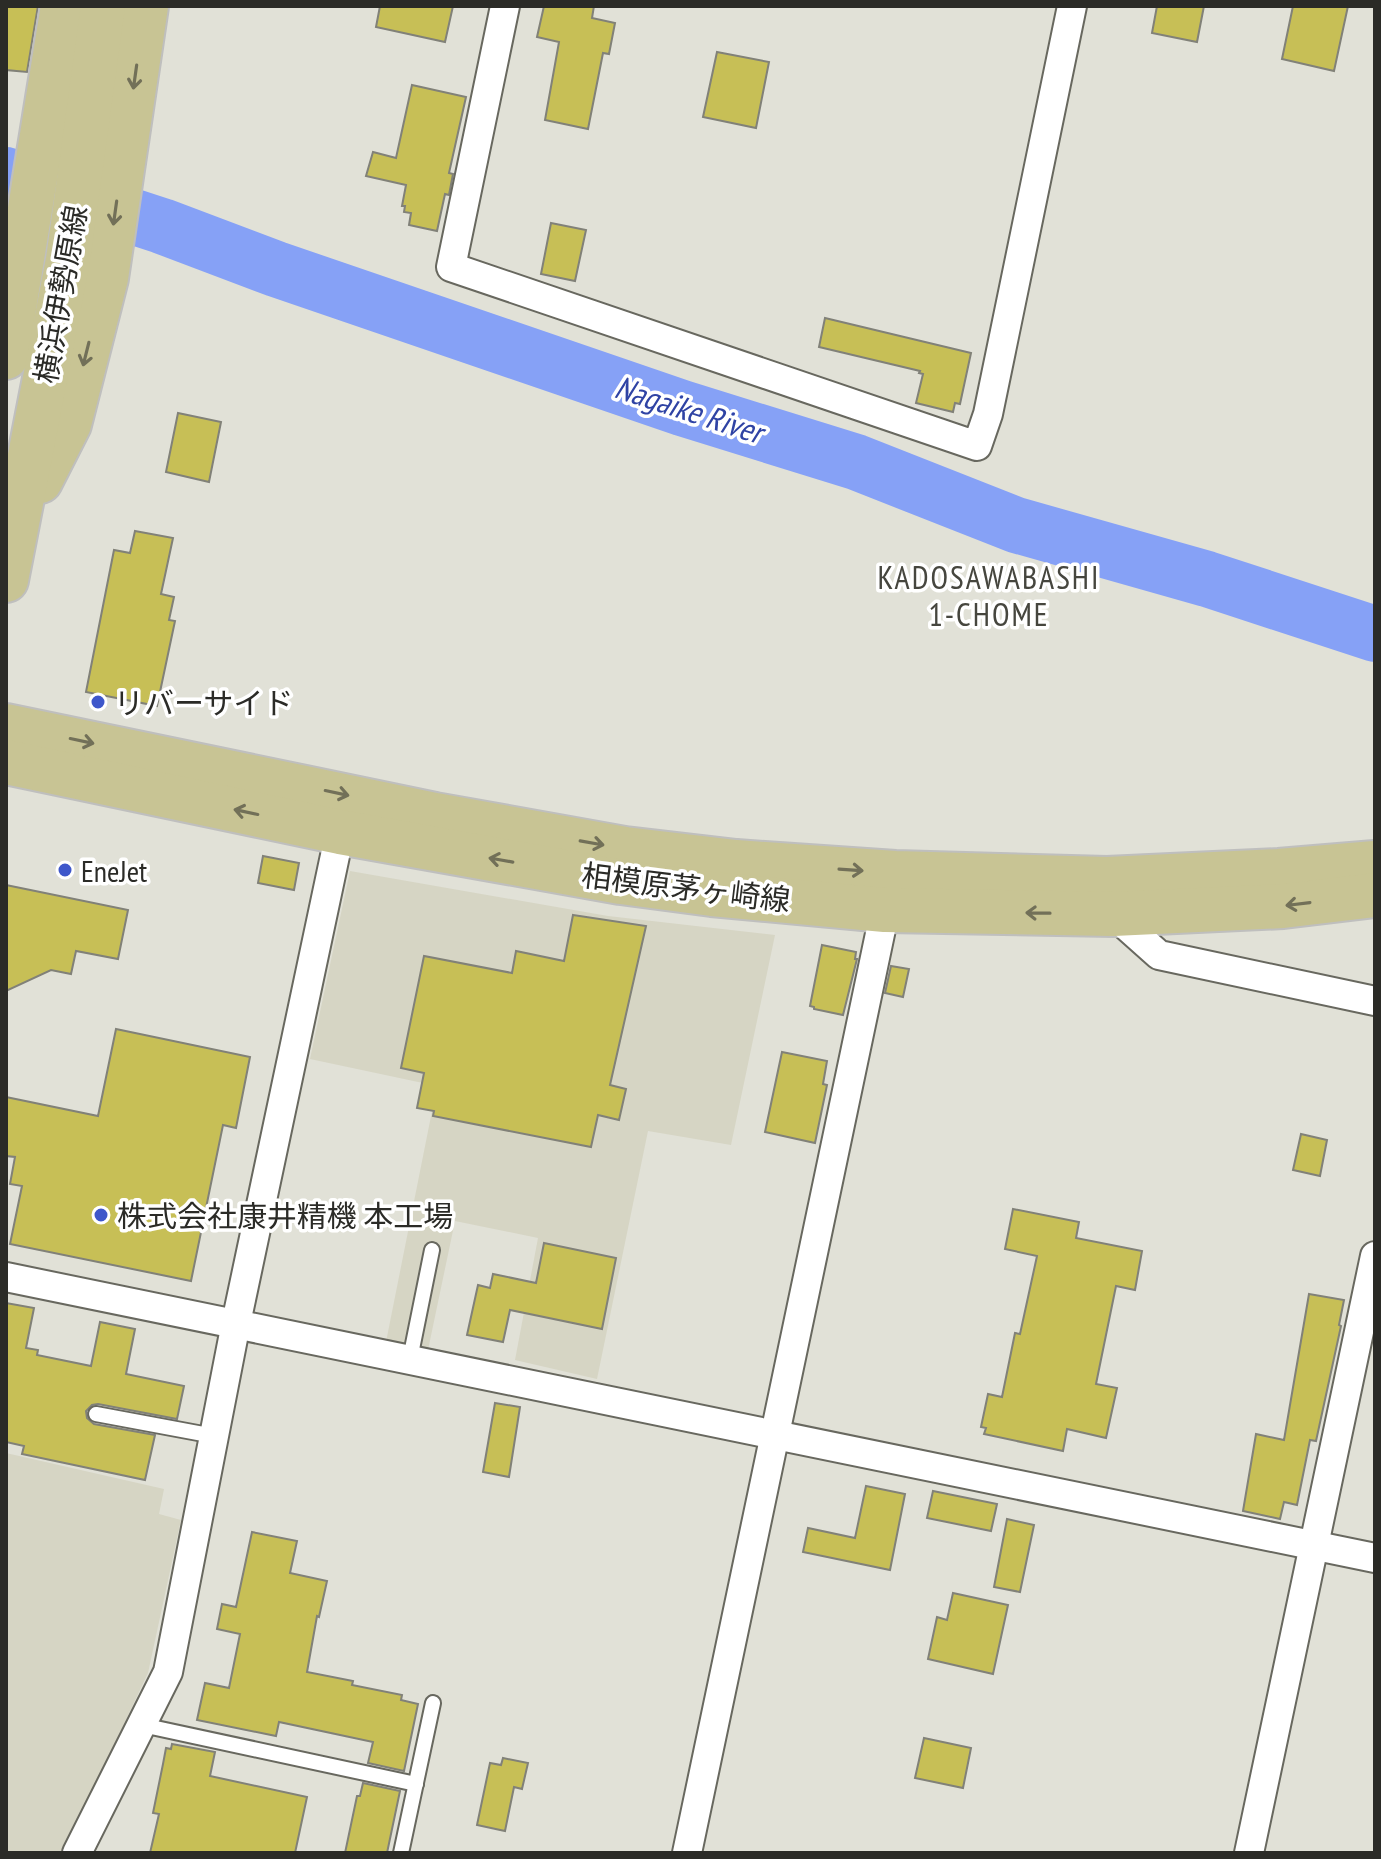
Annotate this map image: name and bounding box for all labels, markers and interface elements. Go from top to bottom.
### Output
one-way arrow [127,64,142,89]
one-way arrow [107,200,122,226]
street label: 横浜伊勢原線 [25,202,95,386]
one-way arrow [78,340,93,366]
water label: Nagaike River [610,365,772,454]
district label: KADOSAWABASHI 1-CHOME [878,556,1100,635]
place label: リバーサイド [114,683,293,722]
marker: リバーサイド [89,693,107,711]
one-way arrow [69,735,95,750]
one-way arrow [324,786,350,801]
one-way arrow [234,804,259,819]
one-way arrow [579,836,605,851]
place label: EneJet [81,851,148,890]
one-way arrow [489,851,515,866]
street label: 相模原茅ヶ崎線 [579,855,793,919]
marker: EneJet [56,861,74,879]
one-way arrow [837,863,864,878]
one-way arrow [1285,897,1311,912]
one-way arrow [1025,905,1052,920]
place label: 株式会社康井精機 本工場 [117,1196,453,1235]
marker: 株式会社康井精機 本工場 [92,1206,110,1224]

